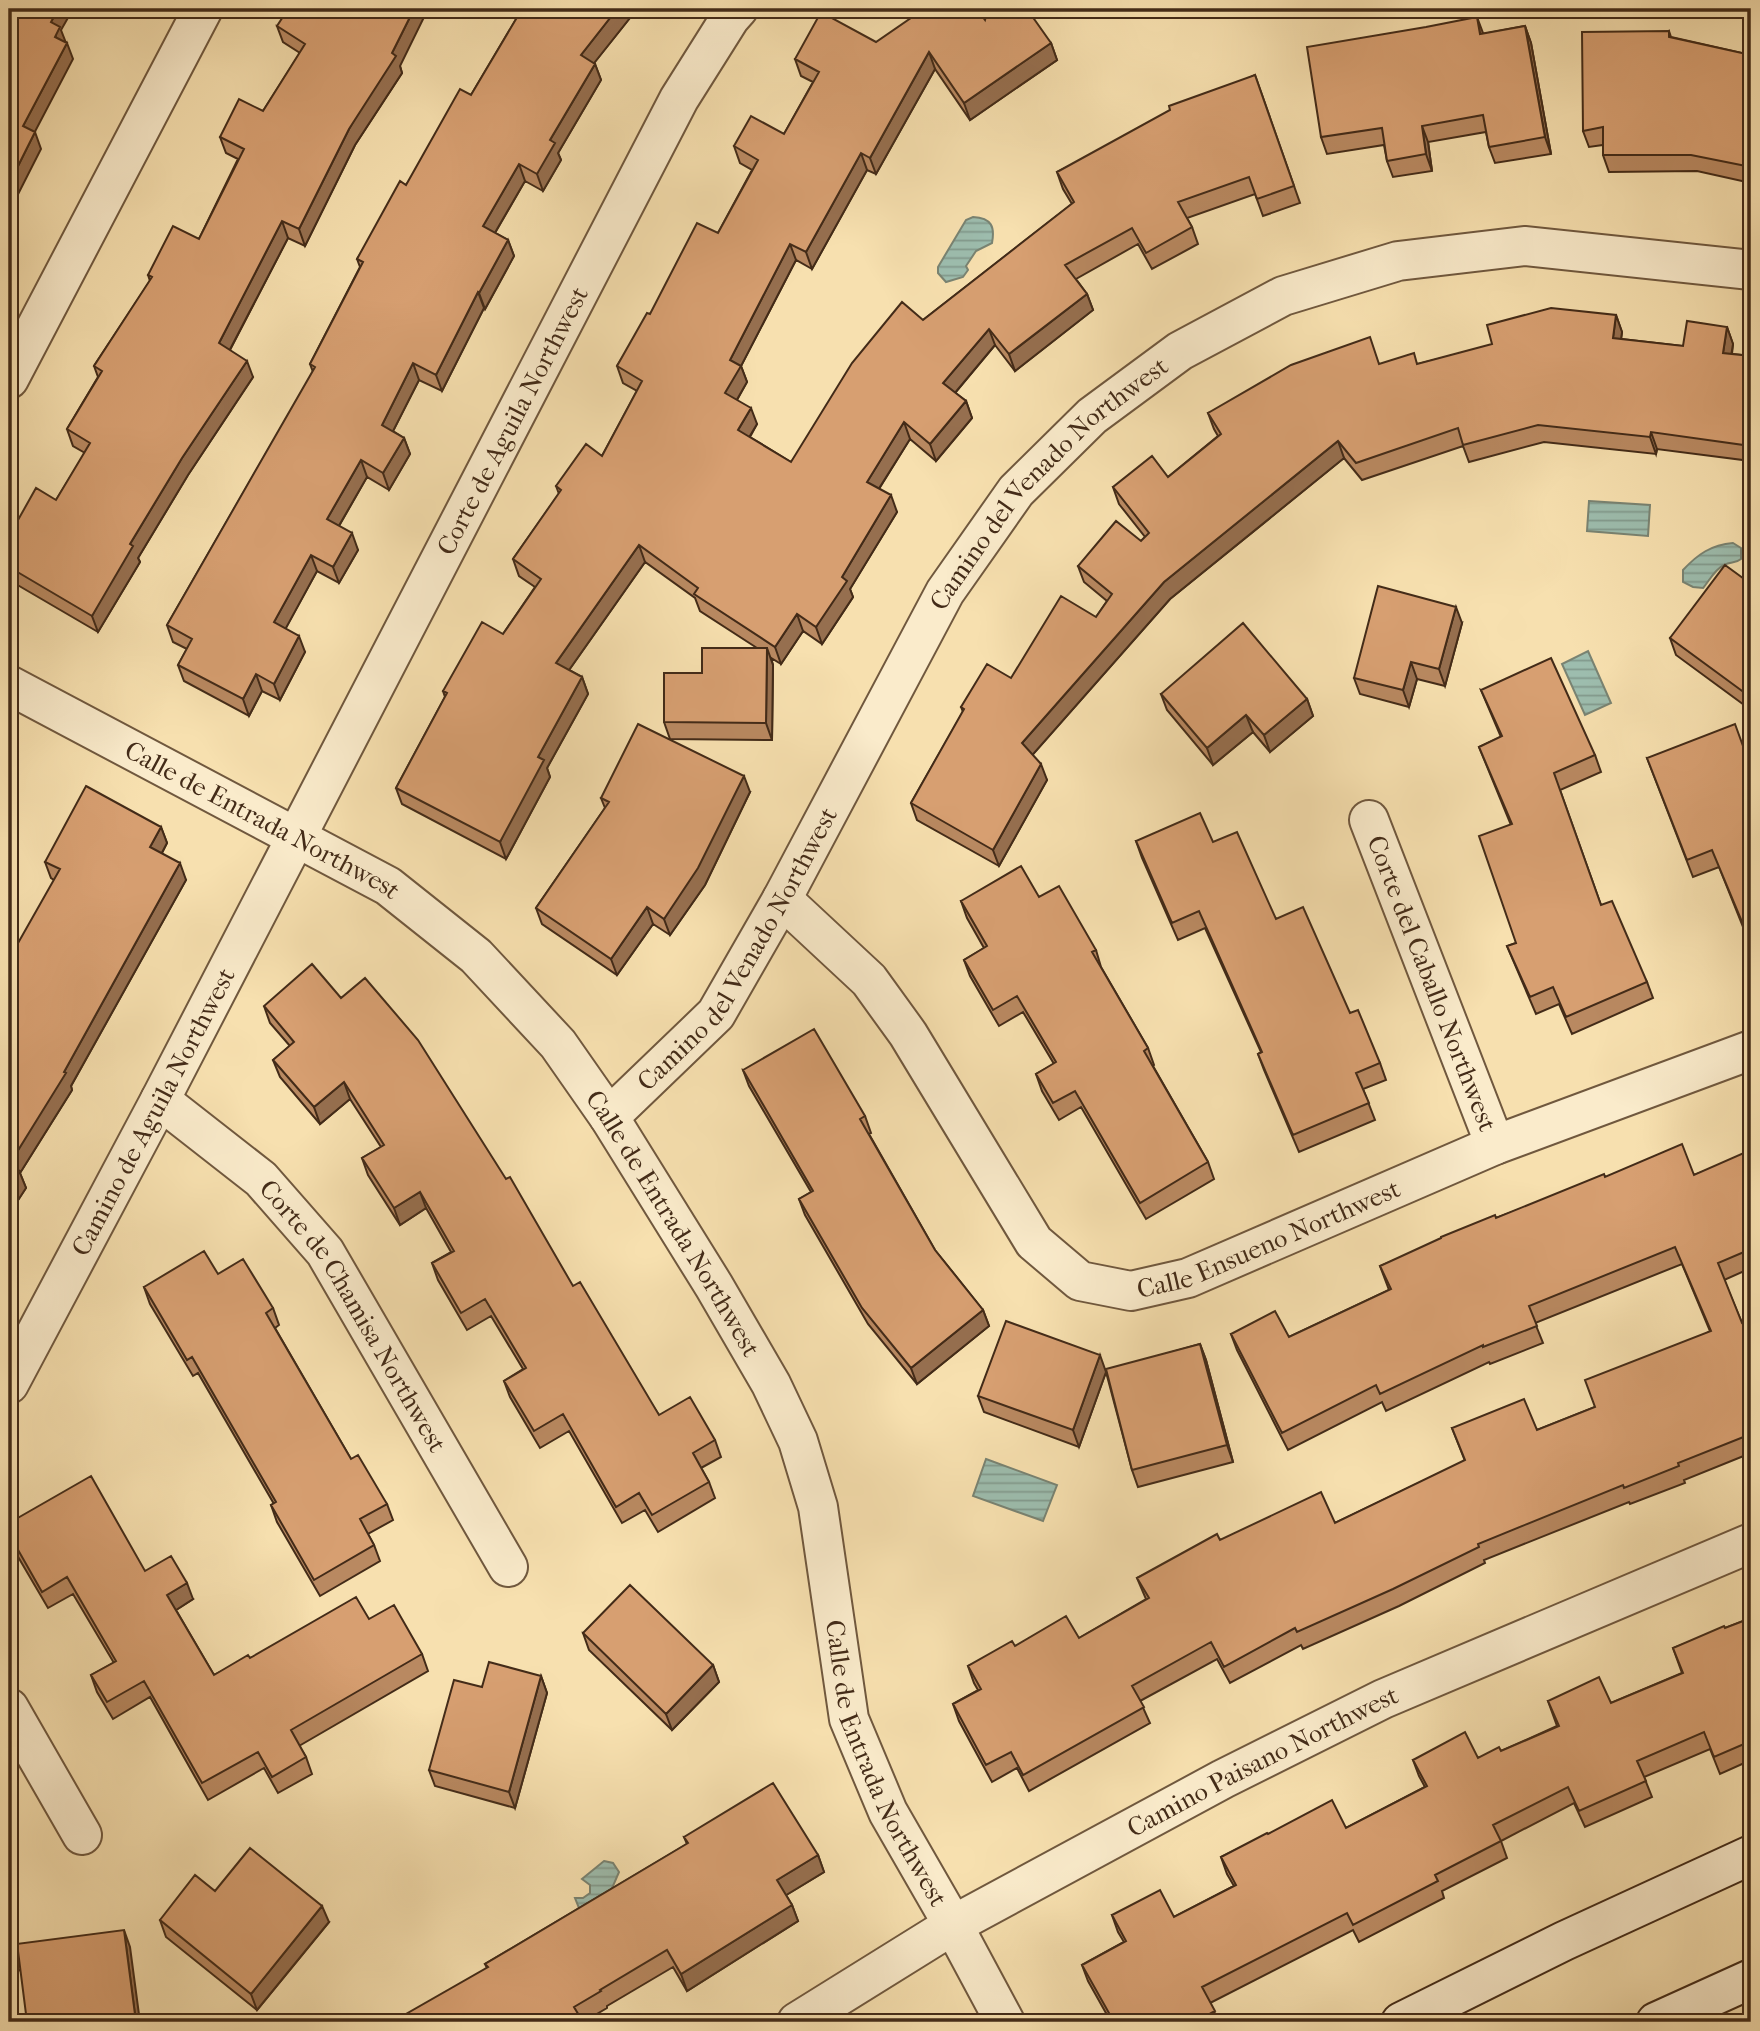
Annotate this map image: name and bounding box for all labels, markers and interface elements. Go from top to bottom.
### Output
street label: Corte de Aguila Northwest [430,281,595,560]
street label: Camino del Venado Northwest [923,350,1175,615]
street label: Calle de Entrada Northwest [119,734,407,906]
street label: Camino del Venado Northwest [631,801,844,1097]
street label: Corte del Caballo Northwest [1360,831,1503,1136]
street label: Camino de Aguila Northwest [65,962,242,1261]
street label: Calle de Entrada Northwest [579,1084,767,1363]
street label: Corte de Chamisa Northwest [253,1173,453,1459]
street label: Calle Ensueno Northwest [1134,1173,1405,1305]
street label: Calle de Entrada Northwest [819,1618,954,1913]
street label: Camino Paisano Northwest [1122,1679,1403,1844]

